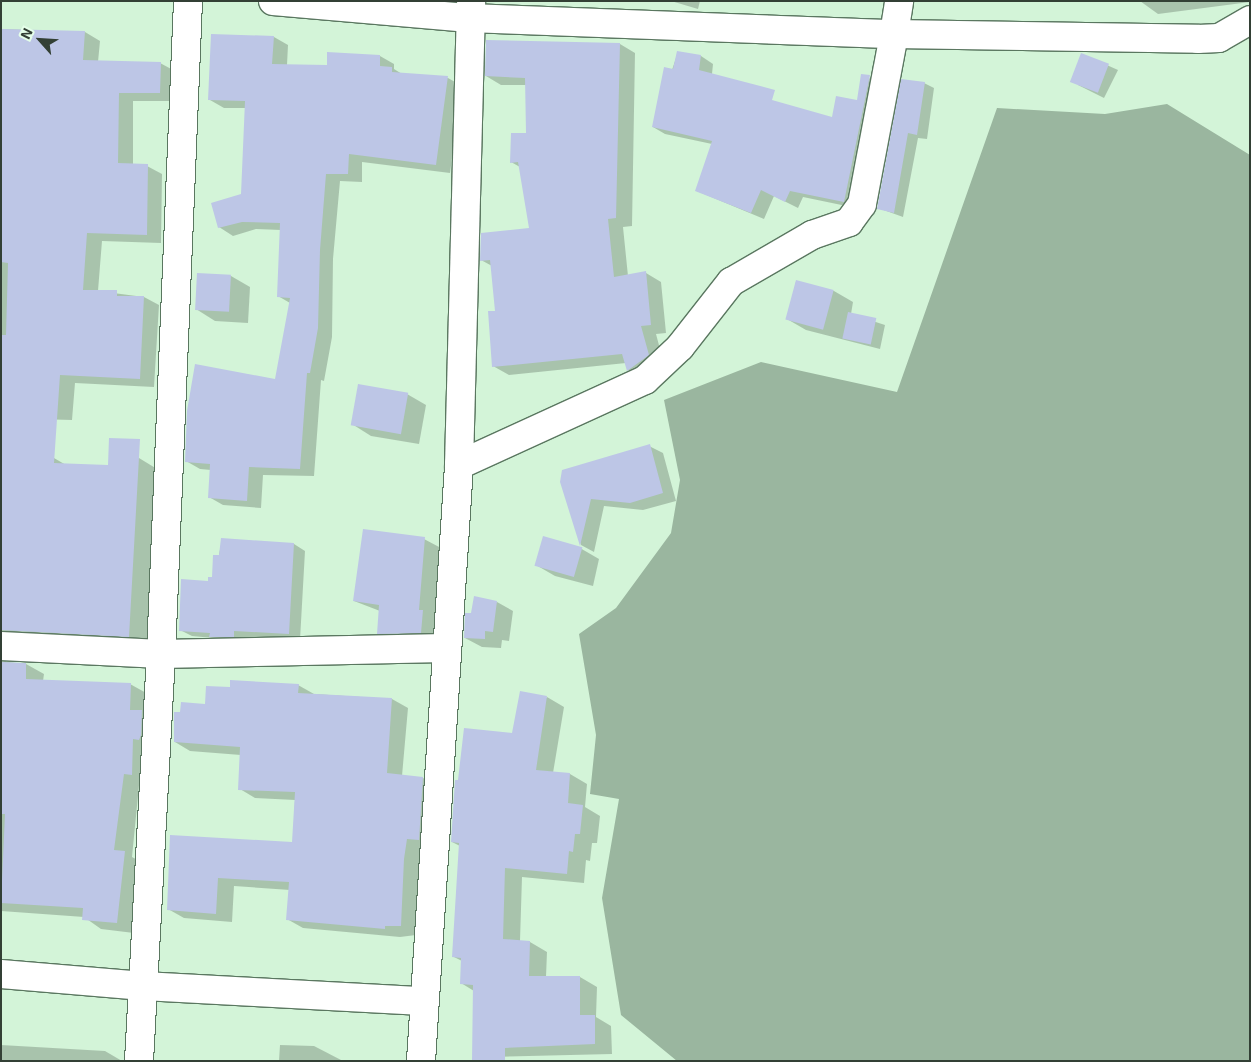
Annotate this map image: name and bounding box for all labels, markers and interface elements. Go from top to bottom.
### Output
north arrow [15,15,65,65]
text: N [16,25,36,41]

